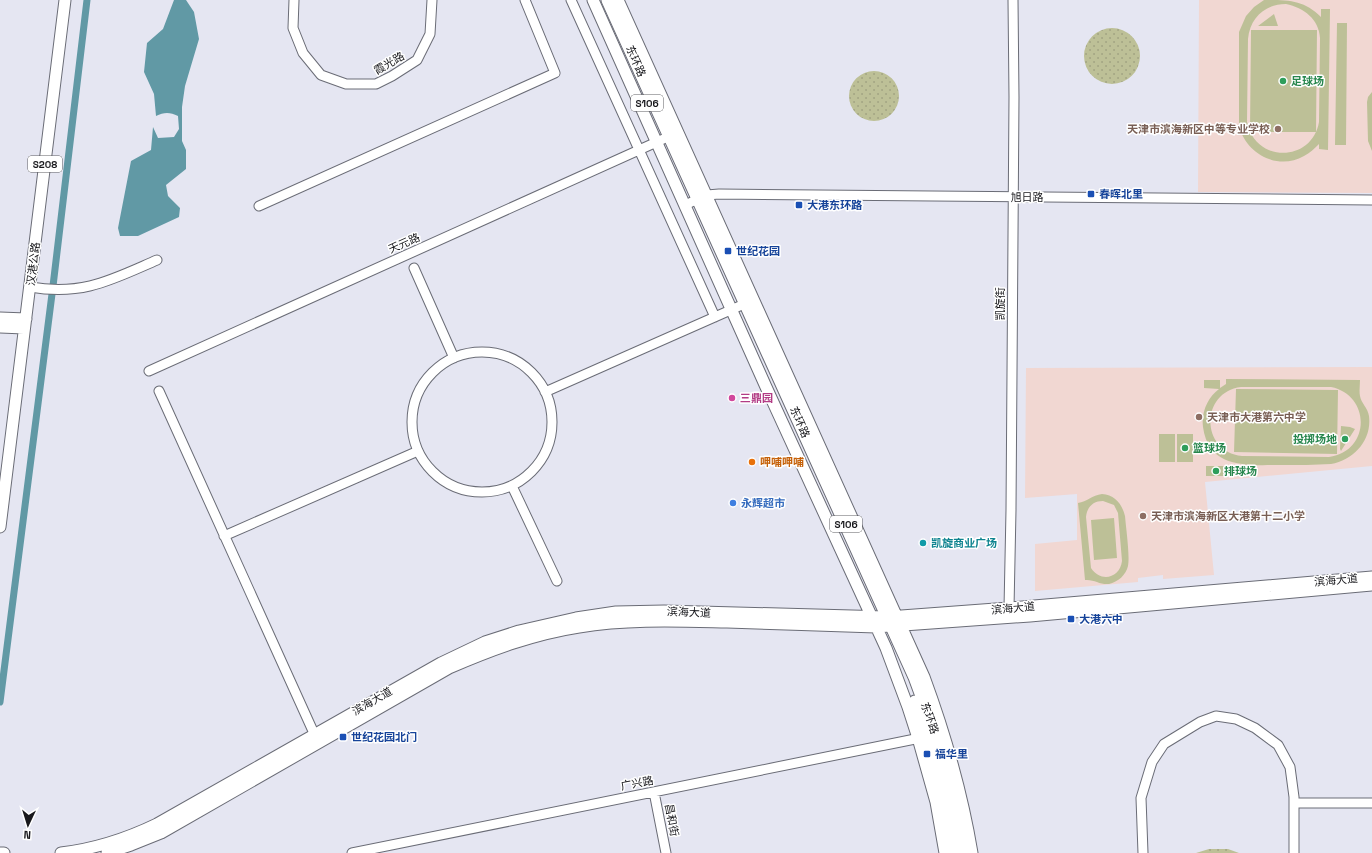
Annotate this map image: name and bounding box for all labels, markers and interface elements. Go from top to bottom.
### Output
street label: 东环路 [623,43,649,79]
street label: 霞光路 [371,49,407,77]
place label: 足球场 [1291,74,1324,88]
marker: 足球场 [1278,76,1288,86]
road number: S106 [631,95,663,111]
place label: 天津市滨海新区中等专业学校 [1127,122,1270,136]
marker: 天津市滨海新区中等专业学校 [1273,124,1283,134]
road number: S208 [28,156,62,172]
place label: 春晖北里 [1099,187,1143,201]
marker: 春晖北里 [1086,189,1096,199]
street label: 旭日路 [1011,190,1044,204]
place label: 大港东环路 [807,198,863,212]
marker: 大港东环路 [794,200,804,210]
street label: 天元路 [386,230,422,256]
street label: 汉港公路 [23,241,43,287]
place label: 世纪花园 [736,244,780,258]
marker: 世纪花园 [723,246,733,256]
street label: 凯旋街 [993,288,1007,321]
place label: 三鼎园 [740,391,773,405]
marker: 三鼎园 [727,393,737,403]
street label: 东环路 [787,404,813,440]
place label: 天津市大港第六中学 [1207,410,1306,424]
marker: 天津市大港第六中学 [1194,412,1204,422]
place label: 投掷场地 [1293,432,1337,446]
marker: 投掷场地 [1340,434,1350,444]
place label: 篮球场 [1193,441,1226,455]
marker: 篮球场 [1180,443,1190,453]
place label: 呷哺呷哺 [760,455,804,469]
marker: 呷哺呷哺 [747,457,757,467]
place label: 排球场 [1224,464,1257,478]
marker: 排球场 [1211,466,1221,476]
place label: 永辉超市 [741,496,785,510]
marker: 永辉超市 [728,498,738,508]
place label: 天津市滨海新区大港第十二小学 [1151,509,1305,523]
marker: 天津市滨海新区大港第十二小学 [1138,511,1148,521]
road number: S106 [830,516,862,532]
place label: 凯旋商业广场 [931,536,997,550]
marker: 凯旋商业广场 [918,538,928,548]
street label: 滨海大道 [1313,571,1359,589]
street label: 滨海大道 [990,599,1036,617]
street label: 滨海大道 [667,604,711,620]
place label: 大港六中 [1079,612,1123,626]
marker: 大港六中 [1066,614,1076,624]
street label: 滨海大道 [349,684,395,718]
street label: 东环路 [918,700,942,736]
place label: 世纪花园北门 [351,730,417,744]
marker: 世纪花园北门 [338,732,348,742]
place label: 福华里 [935,747,968,761]
marker: 福华里 [922,749,932,759]
street label: 广兴路 [619,773,655,793]
street label: 昌和街 [662,802,682,838]
north arrow [8,805,48,845]
text: N [23,828,31,842]

